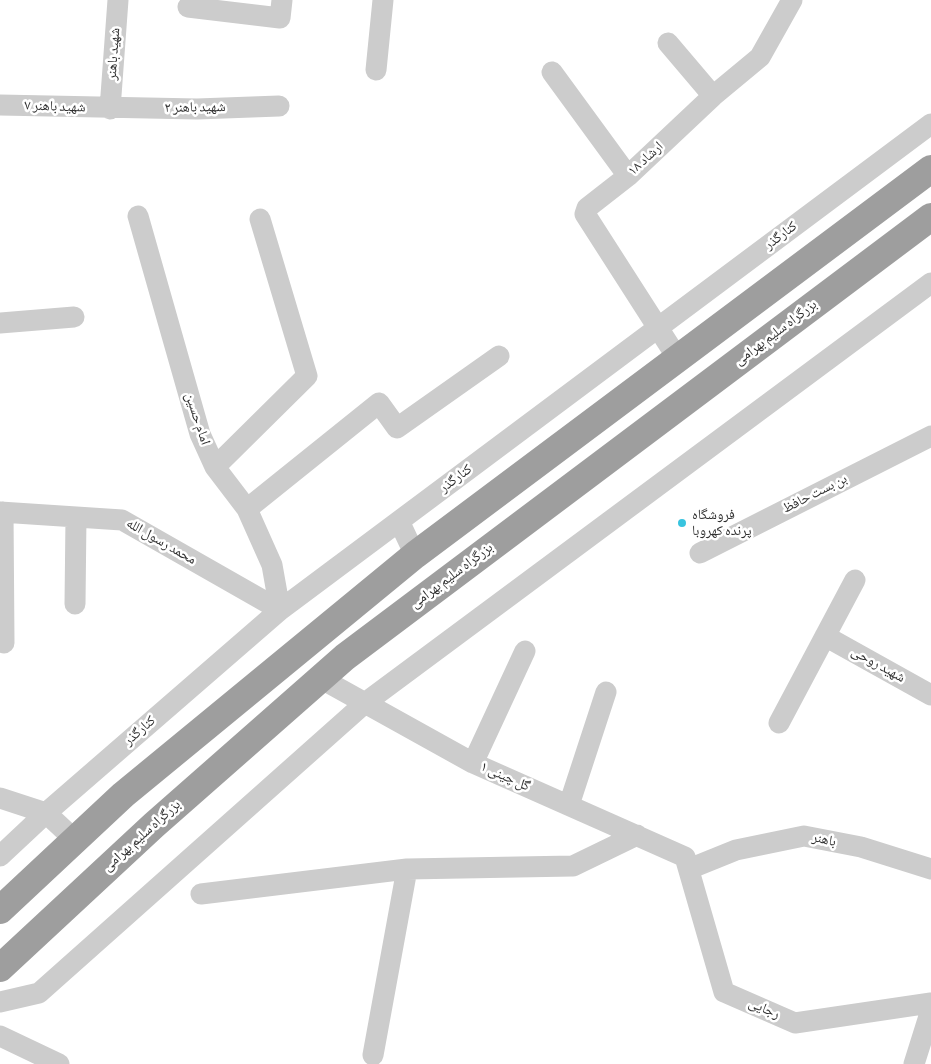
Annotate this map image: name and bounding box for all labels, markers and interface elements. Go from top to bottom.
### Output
street label: شهید باهنر [104,27,124,81]
street label: شهید باهنر ۷ [24,98,86,116]
street label: شهید باهنر ۲ [164,99,226,117]
street label: ارشاد ۱۸ [625,139,667,179]
street label: کنارگذر [761,218,801,254]
street label: بزرگراه سلیم بهرامی [731,296,821,370]
street label: امام حسین [181,391,213,447]
street label: کنارگذر [436,461,476,497]
street label: بن بست حافظ [780,471,850,517]
place label: فروشگاه پرنده کهروبا [692,507,752,540]
street label: محمد رسول الله [123,515,199,569]
marker: فروشگاه پرنده کهروبا [676,517,688,529]
street label: بزرگراه سلیم بهرامی [407,539,497,613]
street label: شهید روحی [848,643,908,687]
street label: کنارگذر [121,713,159,749]
street label: گل چینی ۱ [478,759,532,795]
street label: بزرگراه سلیم بهرامی [100,797,184,875]
street label: باهنر [810,829,838,851]
street label: رجایی [746,995,782,1023]

